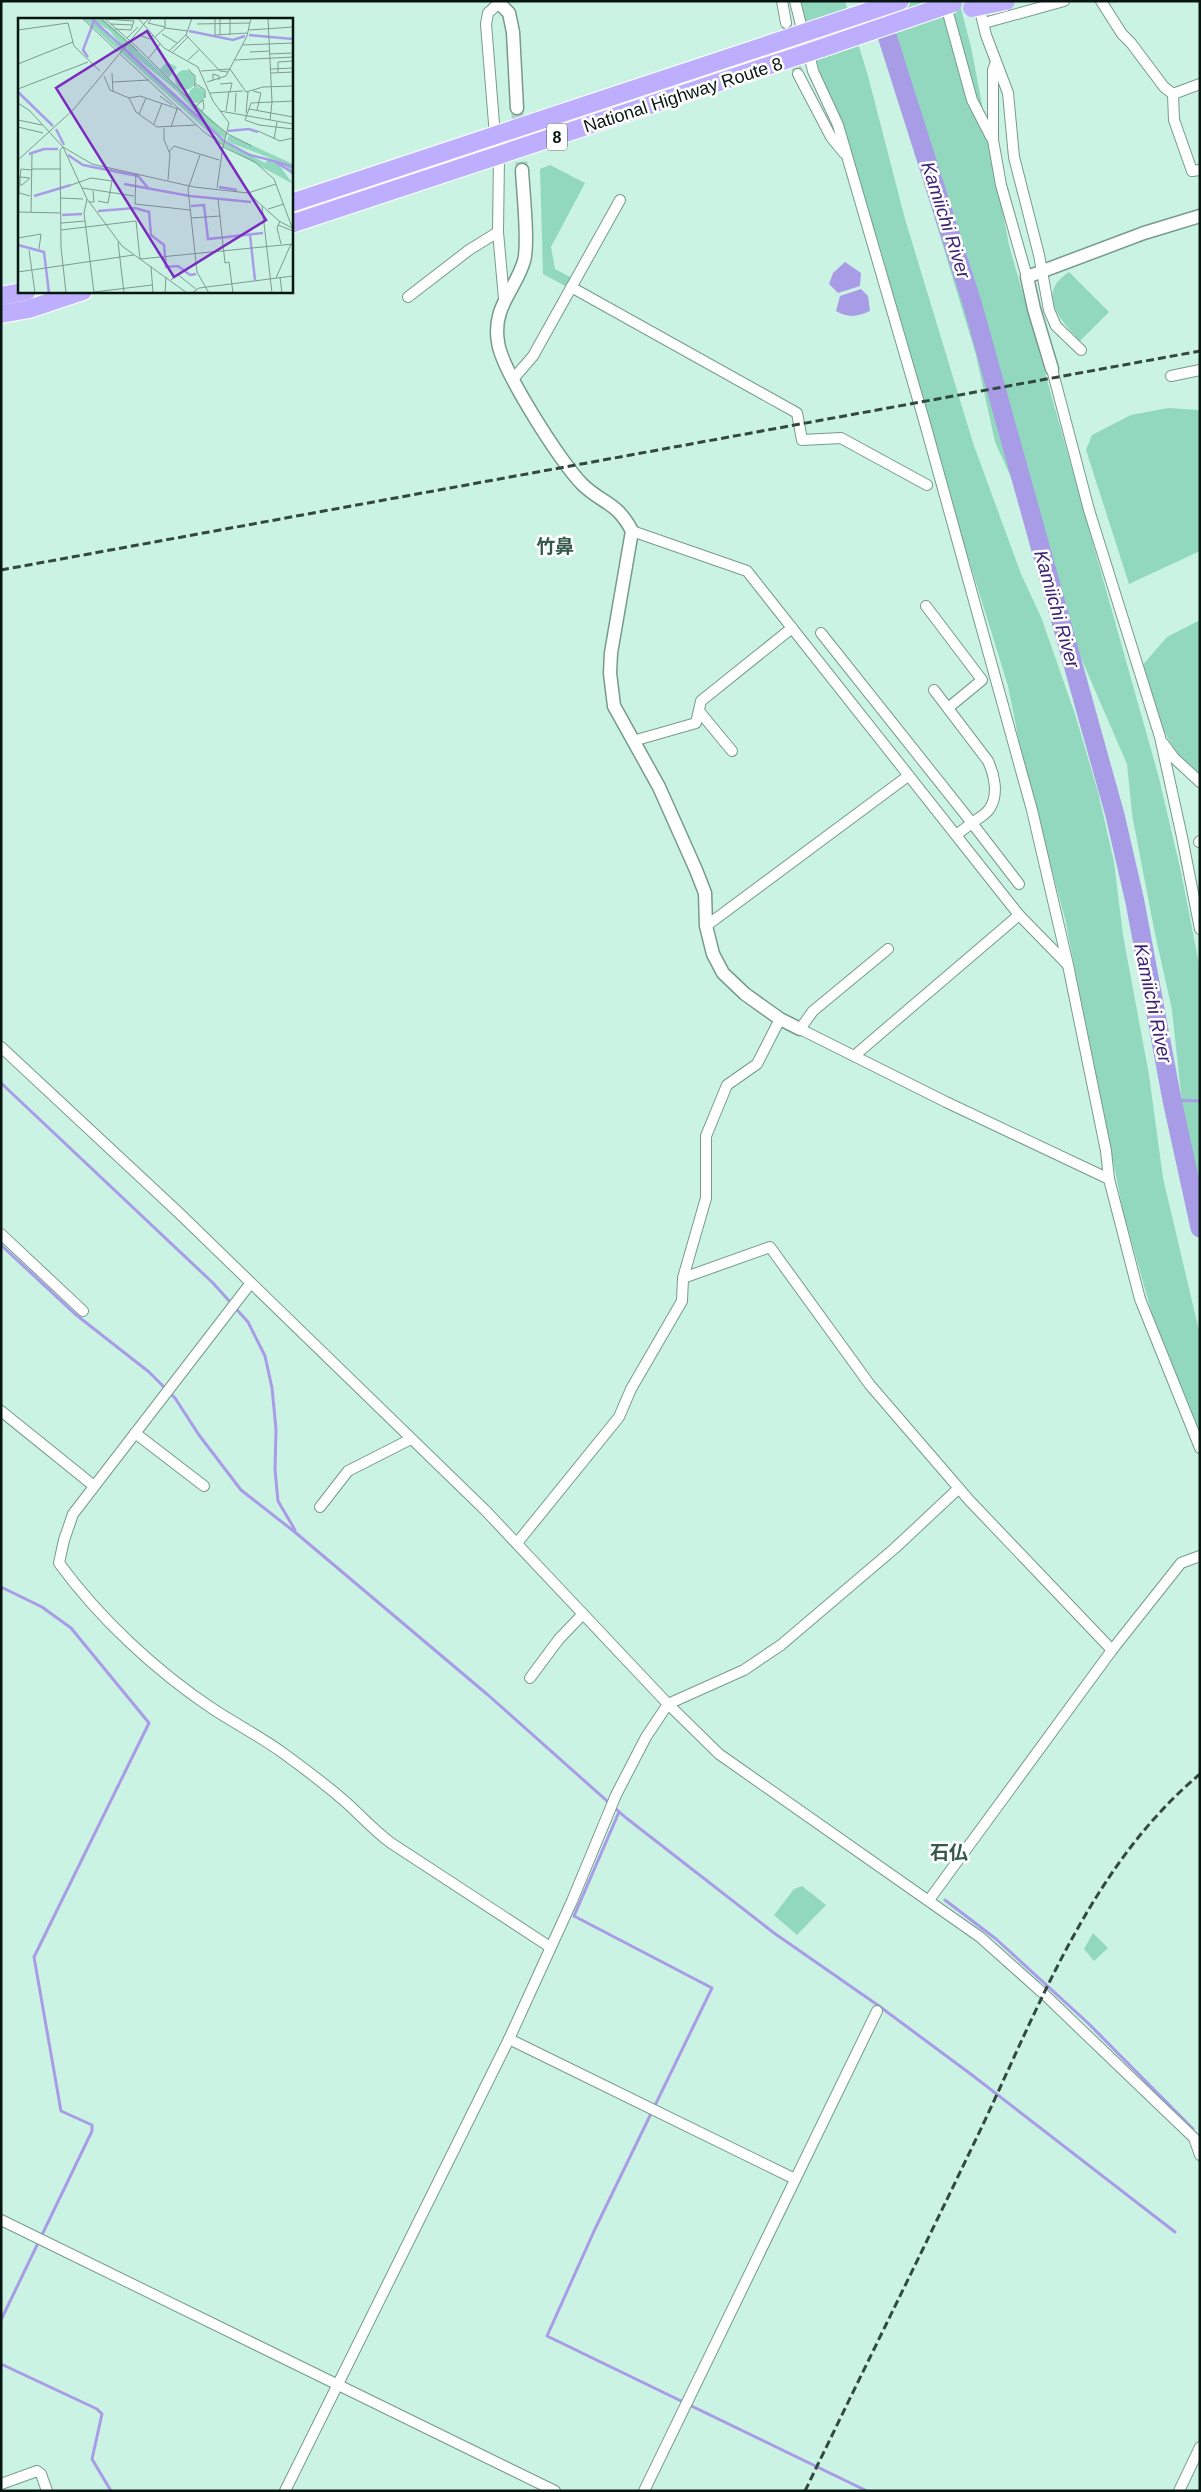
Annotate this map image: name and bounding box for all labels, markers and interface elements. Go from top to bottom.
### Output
inset map [18,18,292,292]
street label: National Highway Route 8 [581,53,785,137]
road number: 8 [547,124,567,150]
water label: Kamiichi River [917,159,975,282]
district label: 竹鼻 [536,536,574,557]
water label: Kamiichi River [1030,548,1084,671]
water label: Kamiichi River [1130,941,1176,1065]
district label: 石仏 [930,1842,968,1863]

